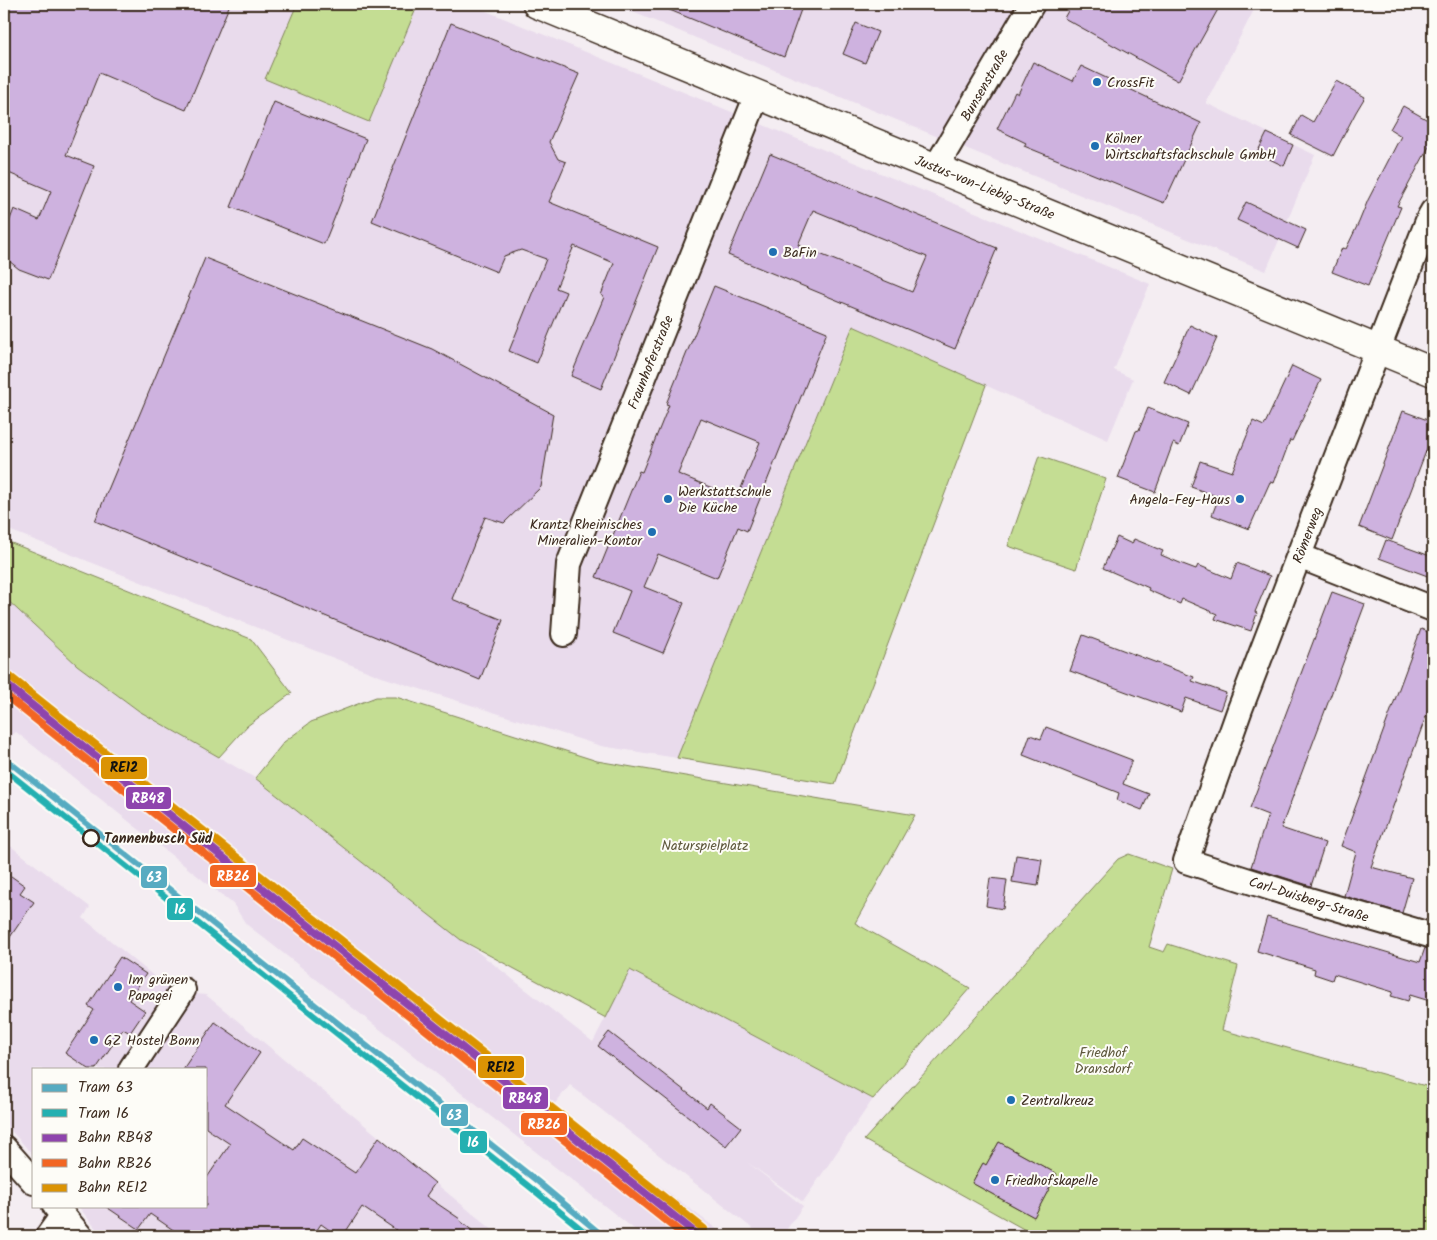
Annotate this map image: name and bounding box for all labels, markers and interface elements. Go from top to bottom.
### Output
street label: Bunsenstraße [955,45,1015,126]
place label: CrossFit [1107,72,1155,94]
marker: CrossFit [1091,76,1103,88]
place label: Kölner Wirtschaftsfachschule GmbH [1105,128,1276,166]
marker: Kölner Wirtschaftsfachschule GmbH [1089,140,1101,152]
street label: Justus-von-Liebig-Straße [911,150,1059,226]
place label: BaFin [783,242,817,264]
marker: BaFin [767,246,779,258]
street label: Fraunhoferstraße [622,311,680,413]
place label: Werkstattschule Die Küche [678,481,772,519]
place label: Angela-Fey-Haus [1129,489,1230,511]
marker: Werkstattschule Die Küche [662,493,674,505]
marker: Angela-Fey-Haus [1234,493,1246,505]
street label: Römerweg [1287,504,1329,567]
place label: Krantz Rheinisches Mineralien-Kontor [530,514,643,552]
marker: Krantz Rheinisches Mineralien-Kontor [646,526,658,538]
line badge: RE12 [100,756,148,780]
text: RE12 [110,757,138,779]
line badge: RB48 [125,786,172,810]
text: RB48 [131,788,165,810]
place label: Tannenbusch Süd [104,828,213,850]
marker: Tannenbusch Süd [82,829,100,847]
park label: Naturspielplatz [662,835,748,857]
line badge: RB26 [209,864,257,888]
line badge: 63 [140,865,168,889]
text: RB26 [217,866,250,888]
text: 63 [146,867,162,889]
street label: Carl-Duisberg-Straße [1246,871,1372,929]
line badge: 16 [166,897,194,921]
text: 16 [174,899,186,921]
place label: Im grünen Papagei [128,969,188,1007]
marker: Im grünen Papagei [112,981,124,993]
place label: GZ Hostel Bonn [104,1030,199,1052]
marker: GZ Hostel Bonn [88,1034,100,1046]
park label: Friedhof Dransdorf [1075,1042,1133,1080]
line badge: RE12 [477,1055,525,1079]
text: RE12 [487,1057,515,1079]
legend [32,1068,208,1208]
text: Tram 63 [78,1076,133,1100]
line badge: RB48 [502,1086,549,1110]
text: RB48 [508,1088,542,1110]
place label: Zentralkreuz [1021,1090,1094,1112]
marker: Zentralkreuz [1005,1094,1017,1106]
text: Tram 16 [78,1102,129,1126]
line badge: 63 [440,1103,469,1127]
text: 63 [446,1105,462,1127]
line badge: RB26 [520,1112,568,1136]
text: RB26 [528,1114,561,1136]
text: Bahn RB48 [78,1126,153,1150]
line badge: 16 [459,1130,488,1154]
text: 16 [467,1132,479,1154]
text: Bahn RB26 [78,1152,152,1176]
place label: Friedhofskapelle [1005,1170,1099,1192]
marker: Friedhofskapelle [989,1174,1001,1186]
text: Bahn RE12 [78,1176,148,1200]

